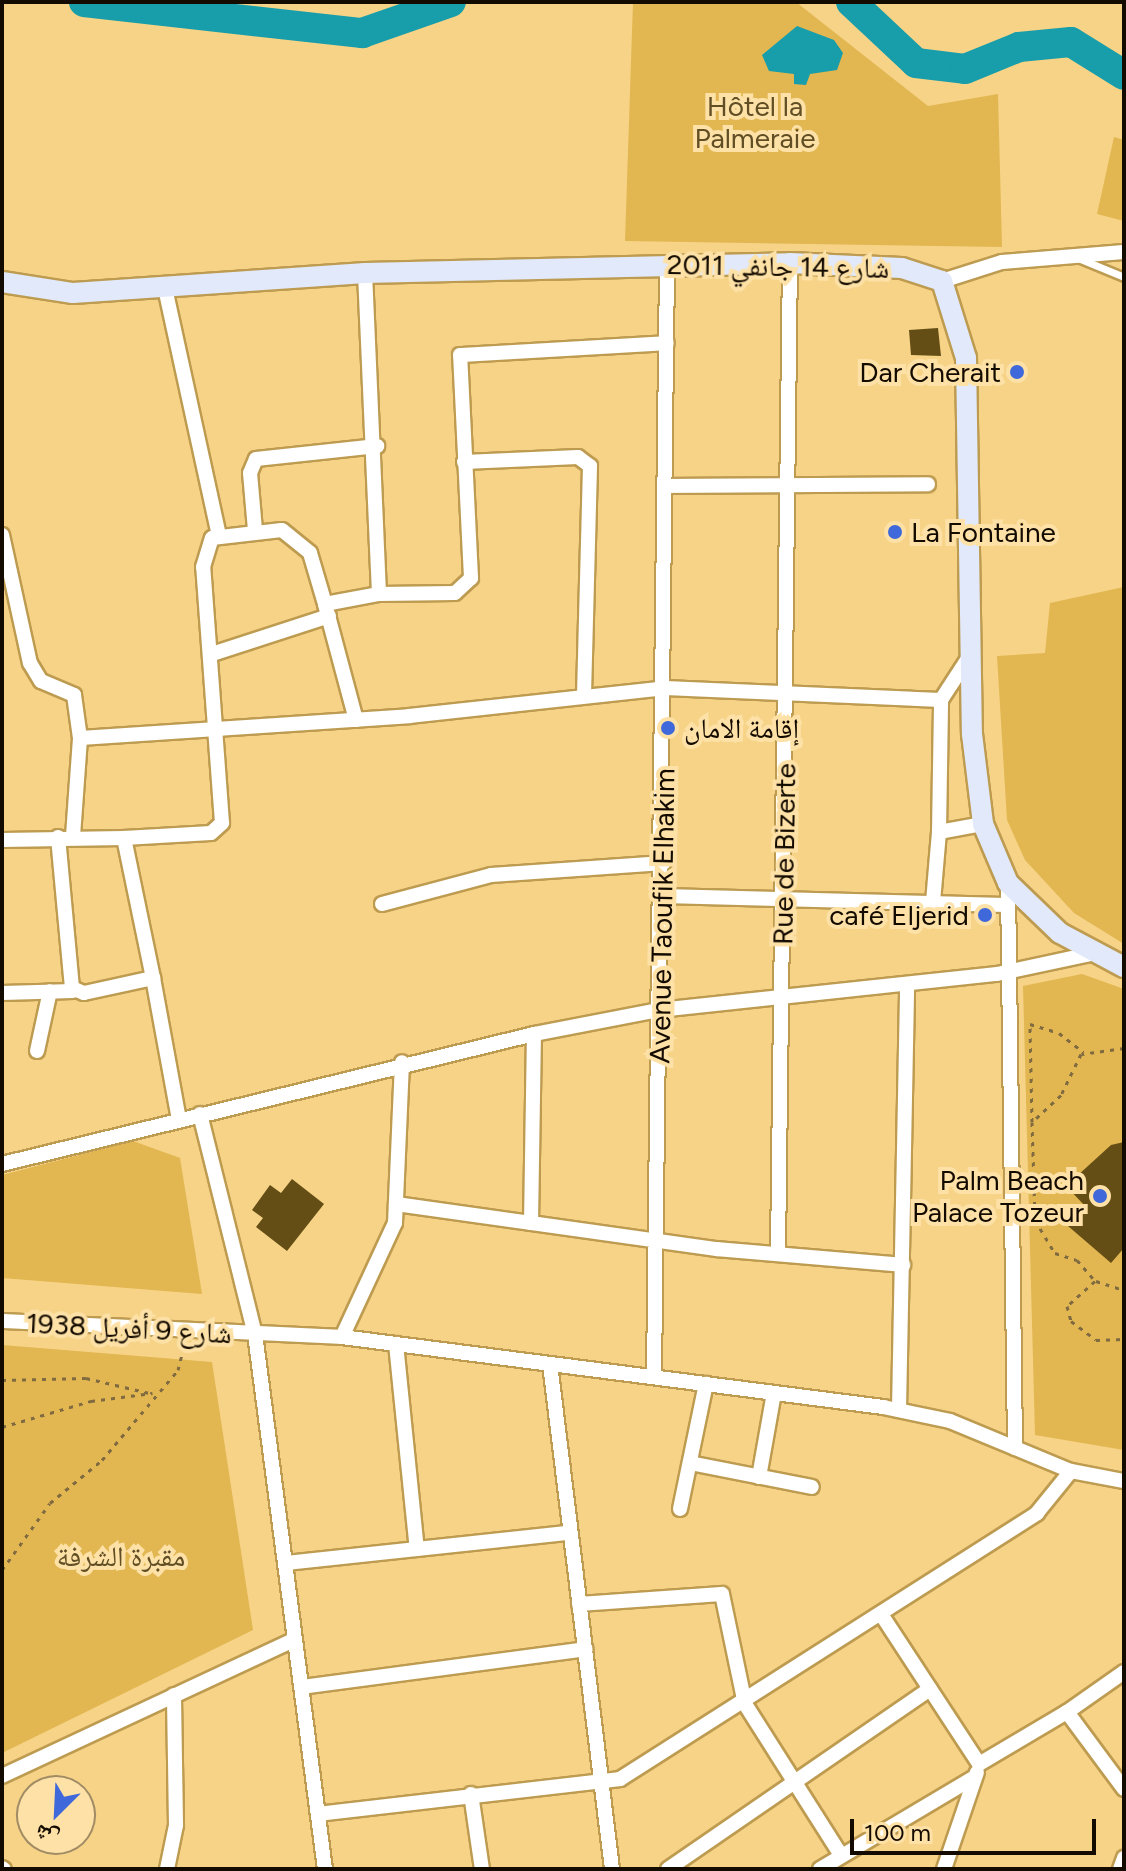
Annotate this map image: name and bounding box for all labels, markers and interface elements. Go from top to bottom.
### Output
park label: Hôtel la Palmeraie [694,89,816,155]
street label: شارع 14 جانفي 2011 [667,247,889,285]
place label: Dar Cherait [859,355,1001,389]
marker: Dar Cherait [1008,363,1026,381]
place label: La Fontaine [911,515,1056,549]
marker: La Fontaine [886,523,904,541]
place label: إقامة الامان [684,711,799,745]
marker: إقامة الامان [659,719,677,737]
street label: Rue de Bizerte [766,763,802,945]
street label: Avenue Taoufik Elhakim [643,768,681,1064]
place label: café Eljerid [829,898,969,932]
marker: café Eljerid [976,906,994,924]
place label: Palm Beach Palace Tozeur [912,1163,1084,1229]
marker: Palm Beach Palace Tozeur [1091,1187,1109,1205]
street label: شارع 9 أفريل 1938 [25,1306,233,1350]
park label: مقبرة الشرفة [57,1539,185,1573]
north arrow [16,1775,96,1855]
scale bar [854,1803,1100,1853]
text: ش [31,1818,63,1853]
text: 100 m [864,1818,931,1847]

